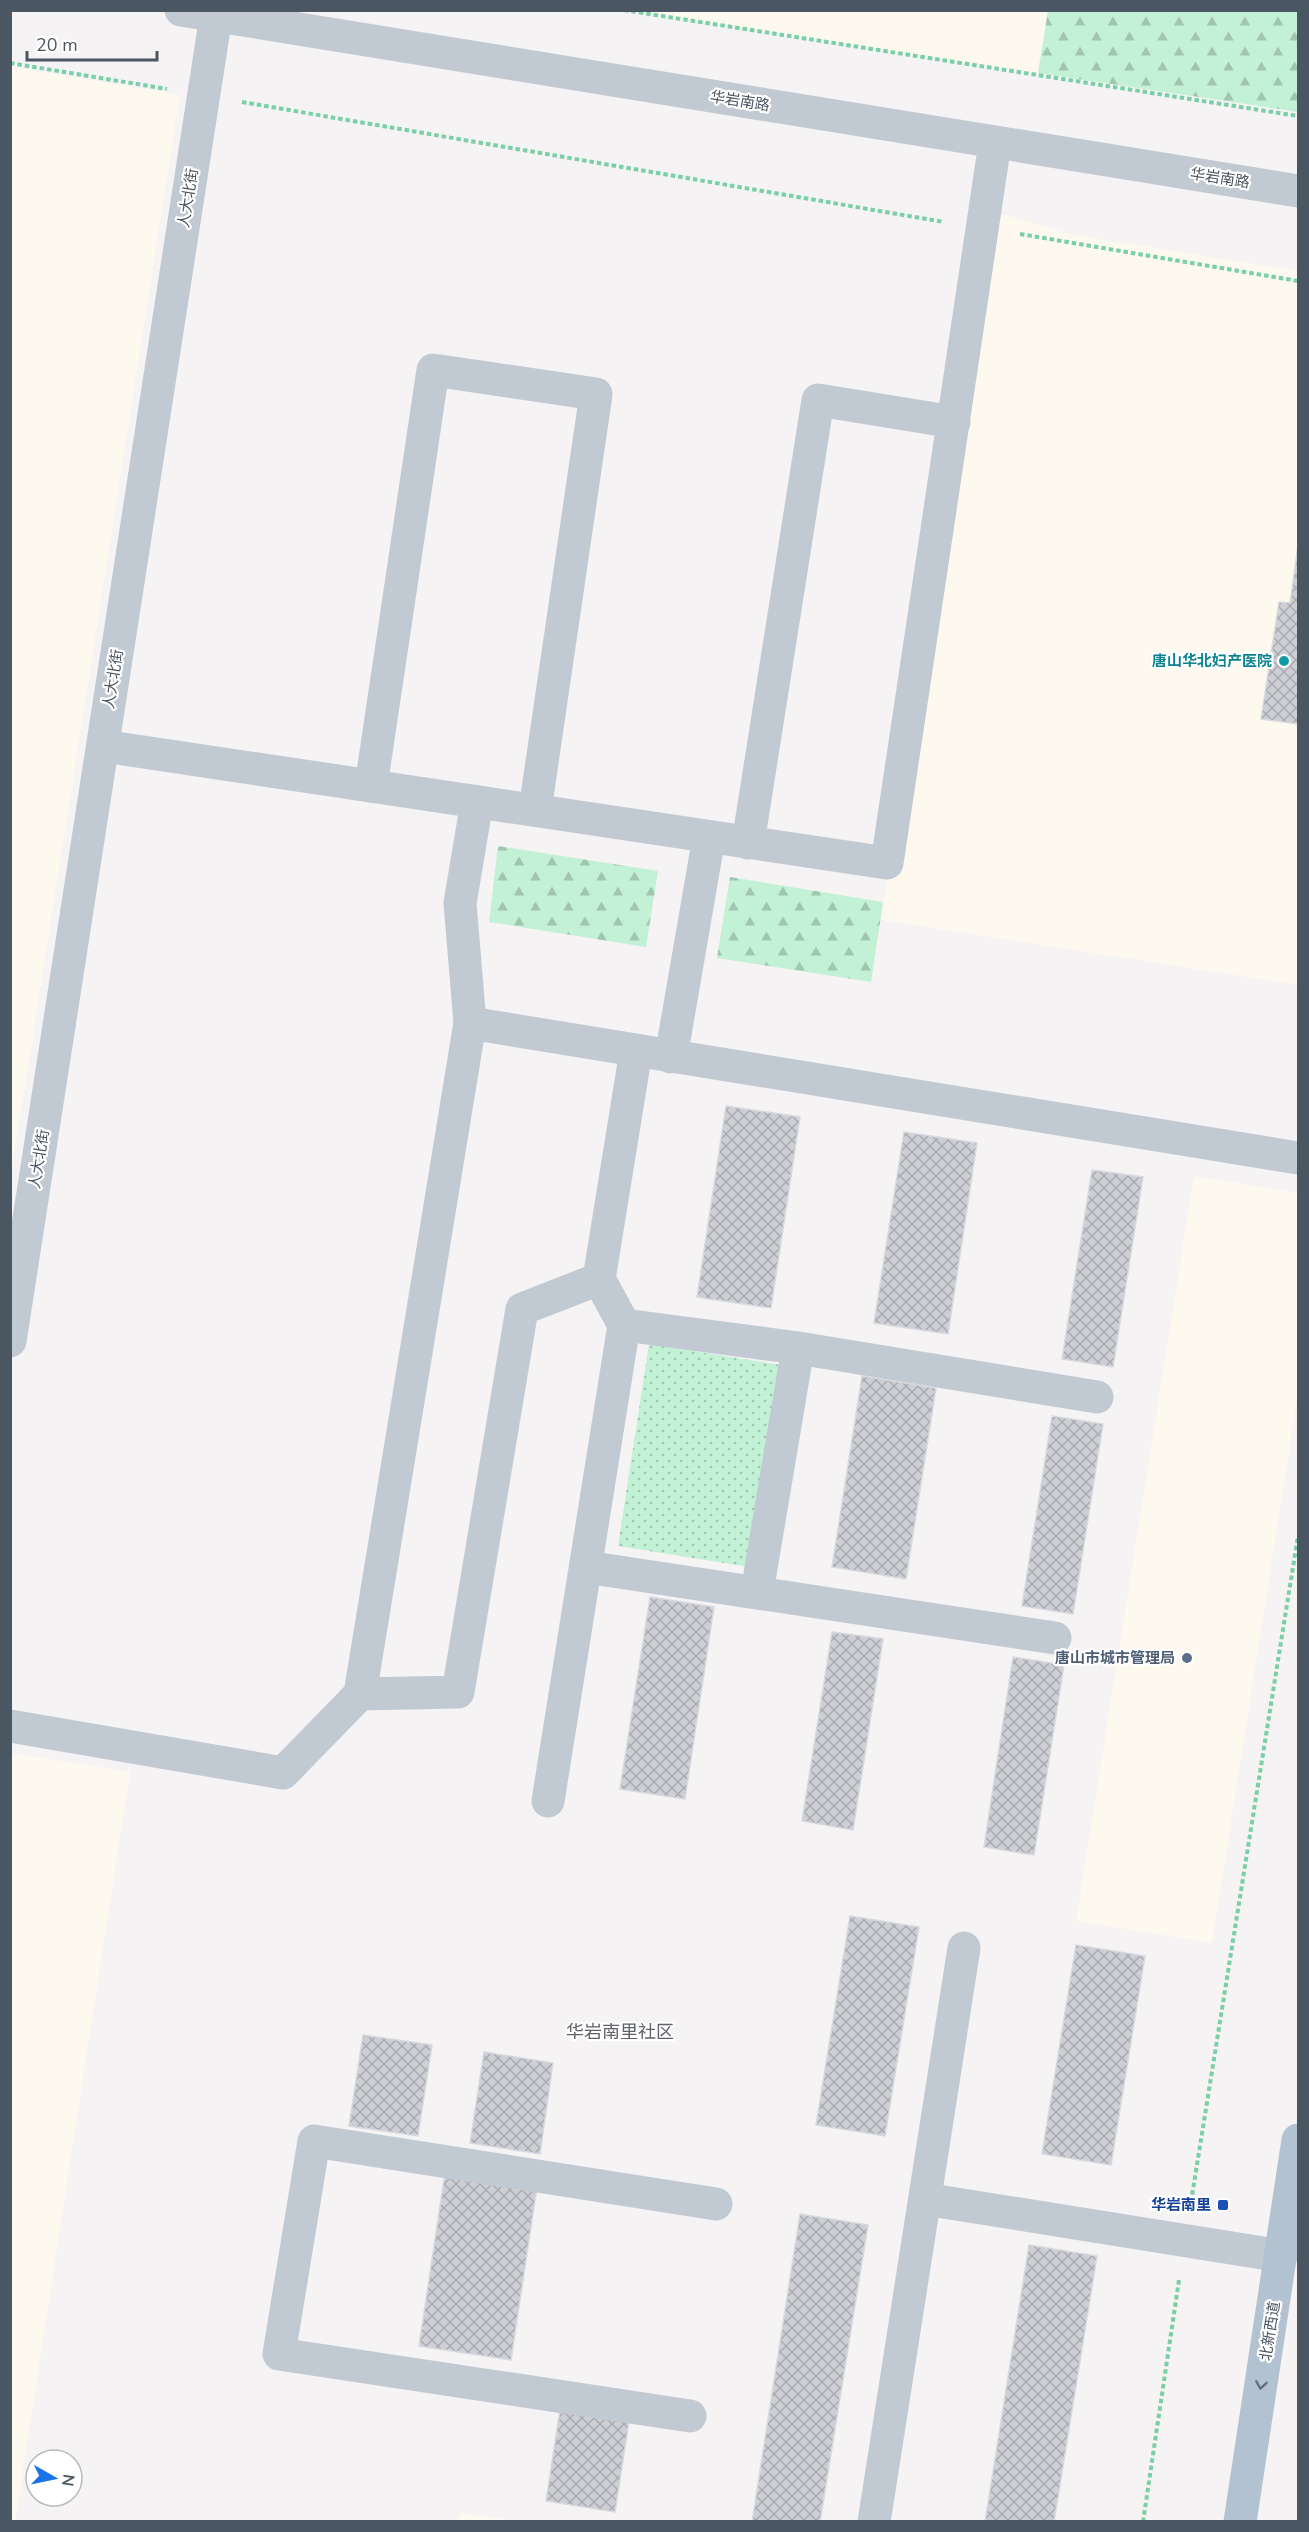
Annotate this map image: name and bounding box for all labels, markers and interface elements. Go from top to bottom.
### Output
scale bar [27,24,158,62]
text: 20 m [36,33,78,57]
street label: 华岩南路 [709,86,771,116]
street label: 华岩南路 [1189,163,1251,193]
street label: 人大北街 [173,167,203,229]
street label: 人大北街 [98,648,128,710]
place label: 唐山华北妇产医院 [1152,651,1272,671]
marker: 唐山华北妇产医院 [1277,654,1291,668]
street label: 人大北街 [24,1128,54,1190]
place label: 唐山市城市管理局 [1055,1648,1175,1668]
marker: 唐山市城市管理局 [1180,1651,1194,1665]
district label: 华岩南里社区 [566,2020,674,2044]
place label: 华岩南里 [1151,2195,1211,2215]
marker: 华岩南里 [1216,2198,1230,2212]
street label: 北新西道 [1255,2300,1285,2362]
one-way arrow [1256,2381,1268,2390]
north arrow [24,2448,84,2508]
text: N [56,2473,80,2488]

